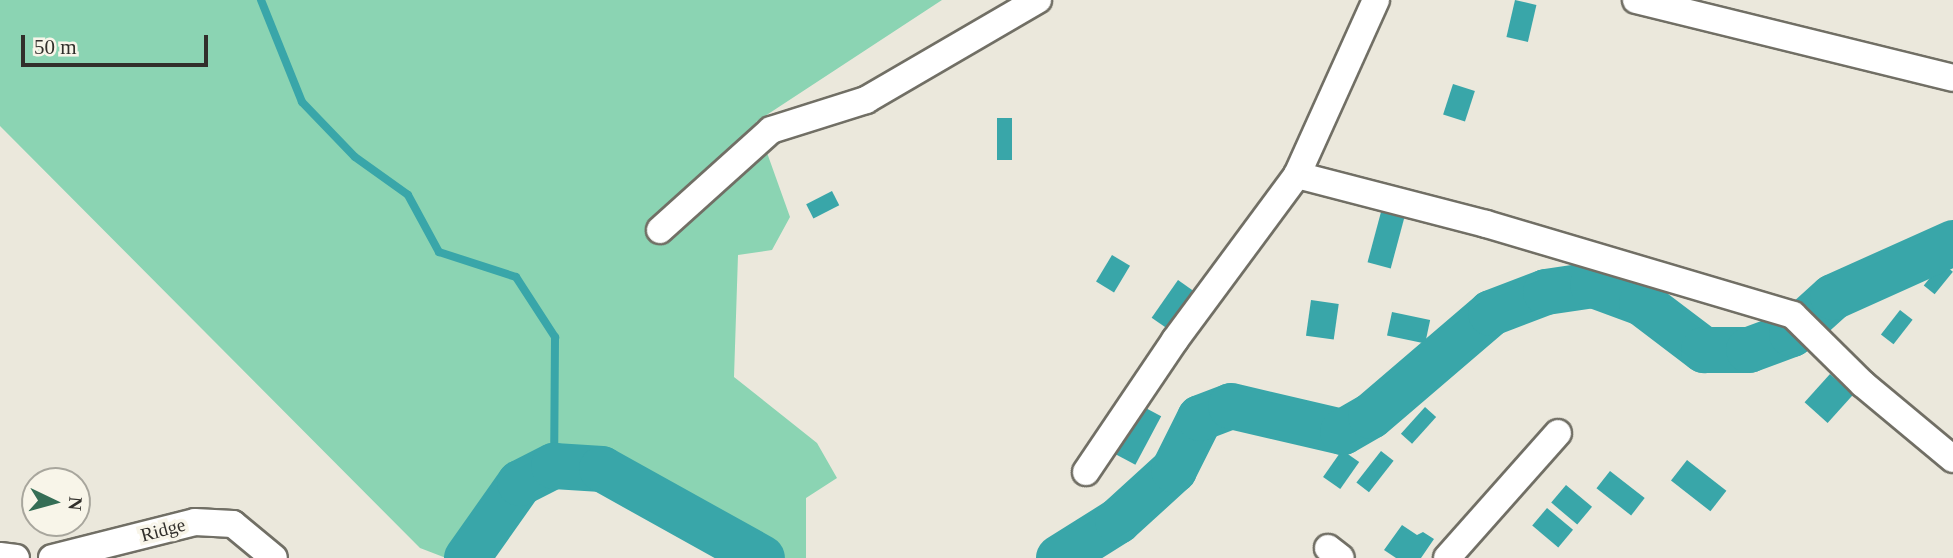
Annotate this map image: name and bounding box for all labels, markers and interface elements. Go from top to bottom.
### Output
scale bar [24,21,212,65]
text: 50 m [34,35,77,59]
north arrow [21,467,91,537]
text: N [64,496,86,511]
street label: Ridge [138,513,188,547]

